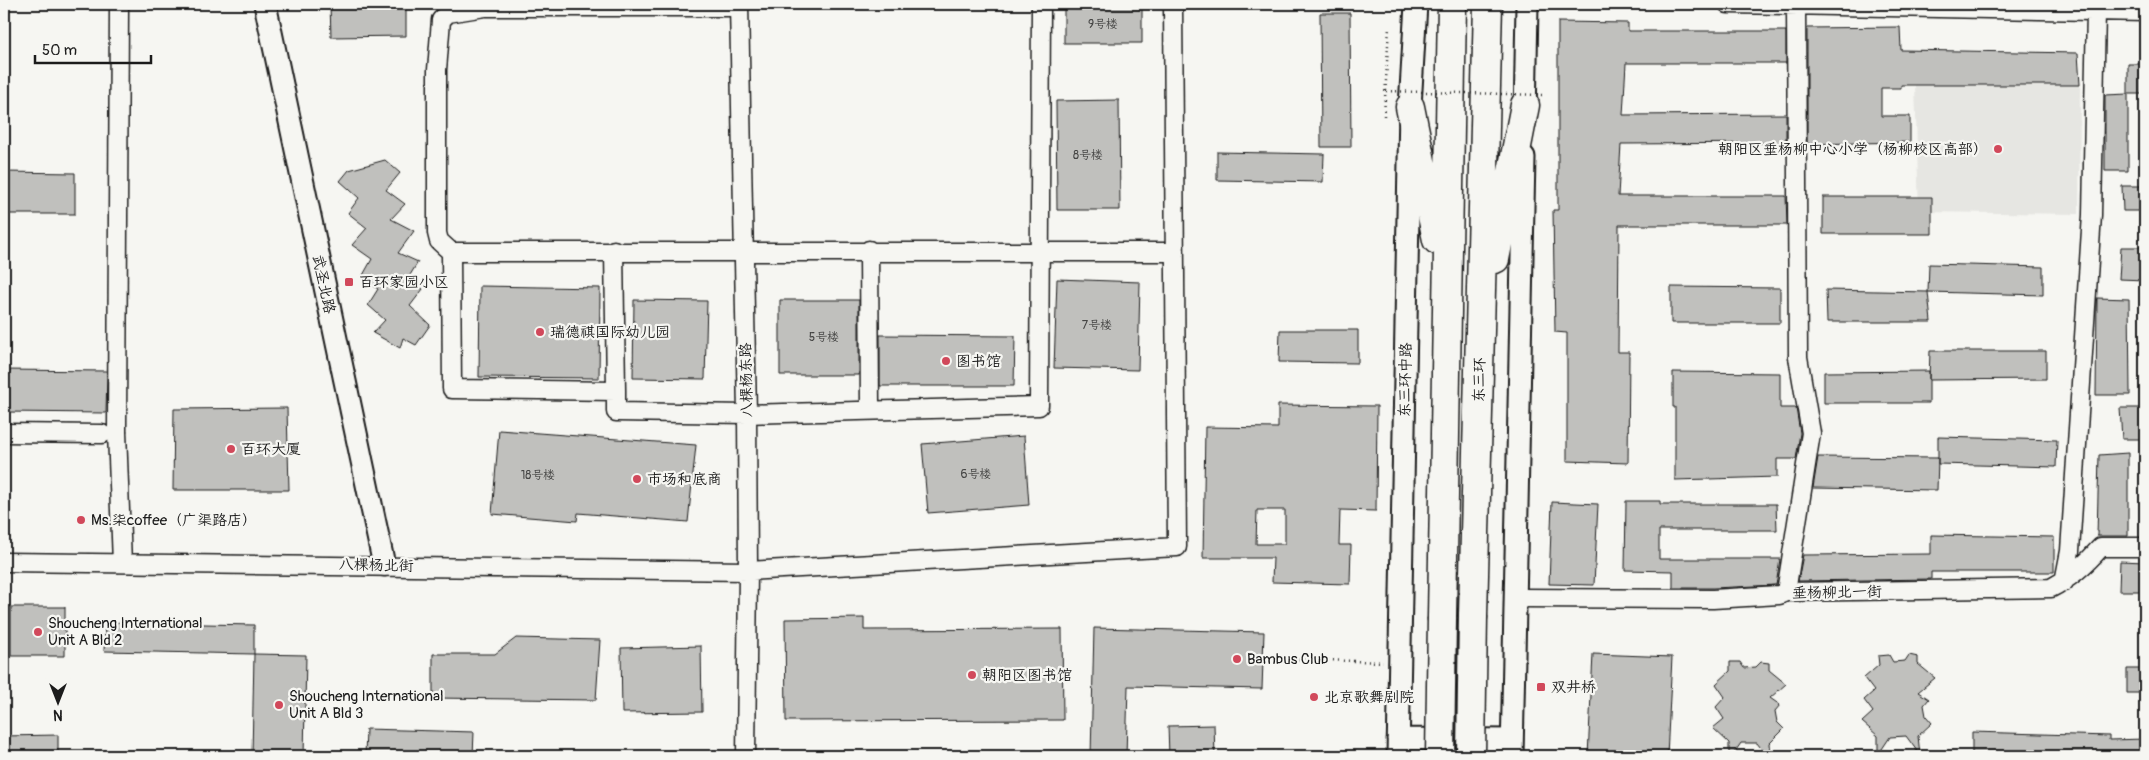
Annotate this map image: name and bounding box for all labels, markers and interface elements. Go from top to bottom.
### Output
house number: 9号楼 [1088,17,1118,32]
scale bar [35,32,151,64]
text: 50 m [42,41,77,60]
place label: 朝阳区垂杨柳中心小学（杨柳校区高部） [1718,140,1988,159]
marker: 朝阳区垂杨柳中心小学（杨柳校区高部） [1992,143,2004,155]
house number: 8号楼 [1073,148,1103,163]
street label: 武圣北路 [308,253,339,315]
place label: 百环家园小区 [359,273,449,292]
marker: 百环家园小区 [343,276,355,288]
house number: 7号楼 [1082,318,1112,333]
place label: 瑞德祺国际幼儿园 [550,323,670,342]
marker: 瑞德祺国际幼儿园 [534,326,546,338]
house number: 5号楼 [809,330,839,345]
street label: 八棵杨东路 [736,342,757,418]
street label: 东三环中路 [1395,342,1416,418]
place label: 图书馆 [956,352,1001,371]
marker: 图书馆 [940,355,952,367]
street label: 东三环 [1470,357,1489,403]
place label: 百环大厦 [241,440,301,459]
marker: 百环大厦 [225,443,237,455]
house number: 6号楼 [961,467,991,482]
house number: 18号楼 [521,468,555,483]
place label: 市场和底商 [647,470,722,489]
marker: 市场和底商 [631,473,643,485]
place label: Ms.柒coffee（广渠路店） [91,511,257,530]
marker: Ms.柒coffee（广渠路店） [75,514,87,526]
street label: 八棵杨北街 [338,555,414,576]
street label: 垂杨柳北一街 [1792,582,1882,603]
place label: Shoucheng International Unit A Bld 2 [48,614,202,650]
marker: Shoucheng International Unit A Bld 2 [32,626,44,638]
place label: Bambus Club [1247,650,1328,669]
marker: Bambus Club [1231,653,1243,665]
place label: 朝阳区图书馆 [982,666,1072,685]
marker: 朝阳区图书馆 [966,669,978,681]
north arrow [32,678,82,728]
place label: 双井桥 [1551,678,1596,697]
marker: 双井桥 [1535,681,1547,693]
place label: Shoucheng International Unit A Bld 3 [289,687,443,723]
place label: 北京歌舞剧院 [1324,688,1414,707]
marker: 北京歌舞剧院 [1308,691,1320,703]
marker: Shoucheng International Unit A Bld 3 [273,699,285,711]
text: N [53,706,63,723]

